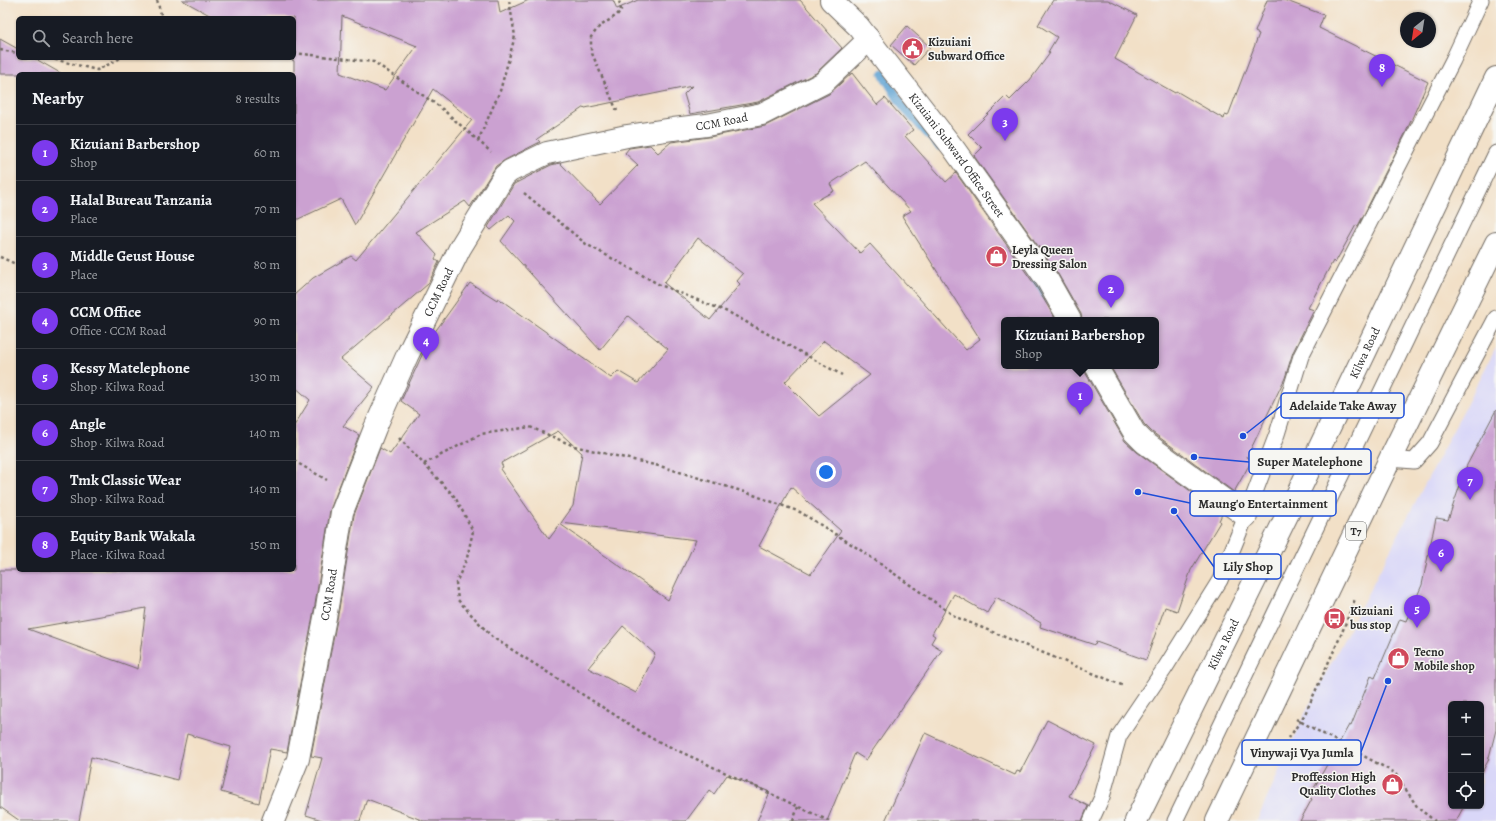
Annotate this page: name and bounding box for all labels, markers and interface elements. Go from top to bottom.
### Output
north arrow [1400,12,1436,48]
search box [16,16,296,60]
icon: search [30,27,52,49]
text: Search here [62,28,133,48]
place label: Kizuiani Subward Office [928,34,1005,64]
public building icon: Kizuiani Subward Office [899,36,925,62]
pin: 8 [1369,54,1395,87]
text: Nearby [32,87,83,110]
street label: Kizuiani Subward Office Street [905,89,1008,221]
text: 8 results [236,90,280,107]
pin: 3 [992,108,1018,141]
street label: CCM Road [695,109,750,134]
text: Kizuiani Barbershop [70,134,200,154]
text: 1 [43,144,47,161]
text: 60 m [254,144,280,161]
text: Shop [70,154,97,171]
text: Halal Bureau Tanzania [70,190,212,210]
text: 2 [42,200,48,217]
text: 70 m [254,200,280,217]
text: Place [70,210,98,227]
place label: Leyla Queen Dressing Salon [1012,242,1087,272]
shop icon: Leyla Queen Dressing Salon [984,244,1010,270]
text: Middle Geust House [70,246,195,266]
text: 3 [42,256,48,273]
text: 80 m [253,256,280,273]
street label: CCM Road [420,265,457,319]
text: Place [70,266,98,283]
pin: 2 [1098,275,1124,308]
text: CCM Office [70,302,141,322]
text: 4 [42,312,48,329]
text: 90 m [254,312,280,329]
popup [1001,317,1159,369]
text: Office · CCM Road [70,322,166,339]
street label: Kilwa Road [1346,324,1384,381]
text: Kizuiani Barbershop [1015,325,1145,345]
pin: 4 [413,327,439,360]
text: Shop [1015,345,1042,362]
text: Kessy Matelephone [70,358,190,378]
text: 5 [42,368,48,385]
text: 130 m [250,368,280,385]
text: Shop · Kilwa Road [70,378,164,395]
pin: 1 [1067,382,1093,415]
callout: Adelaide Take Away [1281,393,1404,418]
text: Adelaide Take Away [1289,397,1397,414]
text: Angle [70,414,106,434]
text: 6 [42,424,48,441]
text: 140 m [249,424,280,441]
text: Shop · Kilwa Road [70,434,164,451]
callout: Super Matelephone [1249,449,1371,474]
text: Super Matelephone [1257,453,1363,470]
your location [816,462,836,482]
pin: 7 [1457,467,1483,500]
text: Tmk Classic Wear [70,470,181,490]
text: 7 [42,480,48,497]
text: 140 m [249,480,280,497]
text: Shop · Kilwa Road [70,490,164,507]
callout: Maung'o Entertainment [1190,491,1336,516]
text: Maung'o Entertainment [1198,495,1328,512]
road number: T7 [1346,522,1366,540]
text: Equity Bank Wakala [70,526,196,546]
text: 8 [42,536,48,553]
text: 150 m [250,536,280,553]
pin: 6 [1428,539,1454,572]
text: Place · Kilwa Road [70,546,165,563]
callout: Lily Shop [1214,554,1281,579]
text: Lily Shop [1223,558,1273,575]
street label: CCM Road [317,567,341,622]
pin: 5 [1404,595,1430,628]
place label: Kizuiani bus stop [1349,603,1393,633]
bus stop icon: Kizuiani bus stop [1322,605,1348,631]
street label: Kilwa Road [1204,616,1243,673]
place label: Tecno Mobile shop [1414,644,1475,674]
shop icon: Tecno Mobile shop [1386,646,1412,672]
map controls [1448,701,1484,809]
button: + [1448,701,1484,737]
button: − [1448,737,1484,773]
callout: Vinywaji Vya Jumla [1242,740,1361,765]
text: Vinywaji Vya Jumla [1249,744,1355,761]
place label: Proffession High Quality Clothes [1291,769,1376,799]
shop icon: Proffession High Quality Clothes [1379,771,1405,797]
button: locate [1448,773,1484,809]

